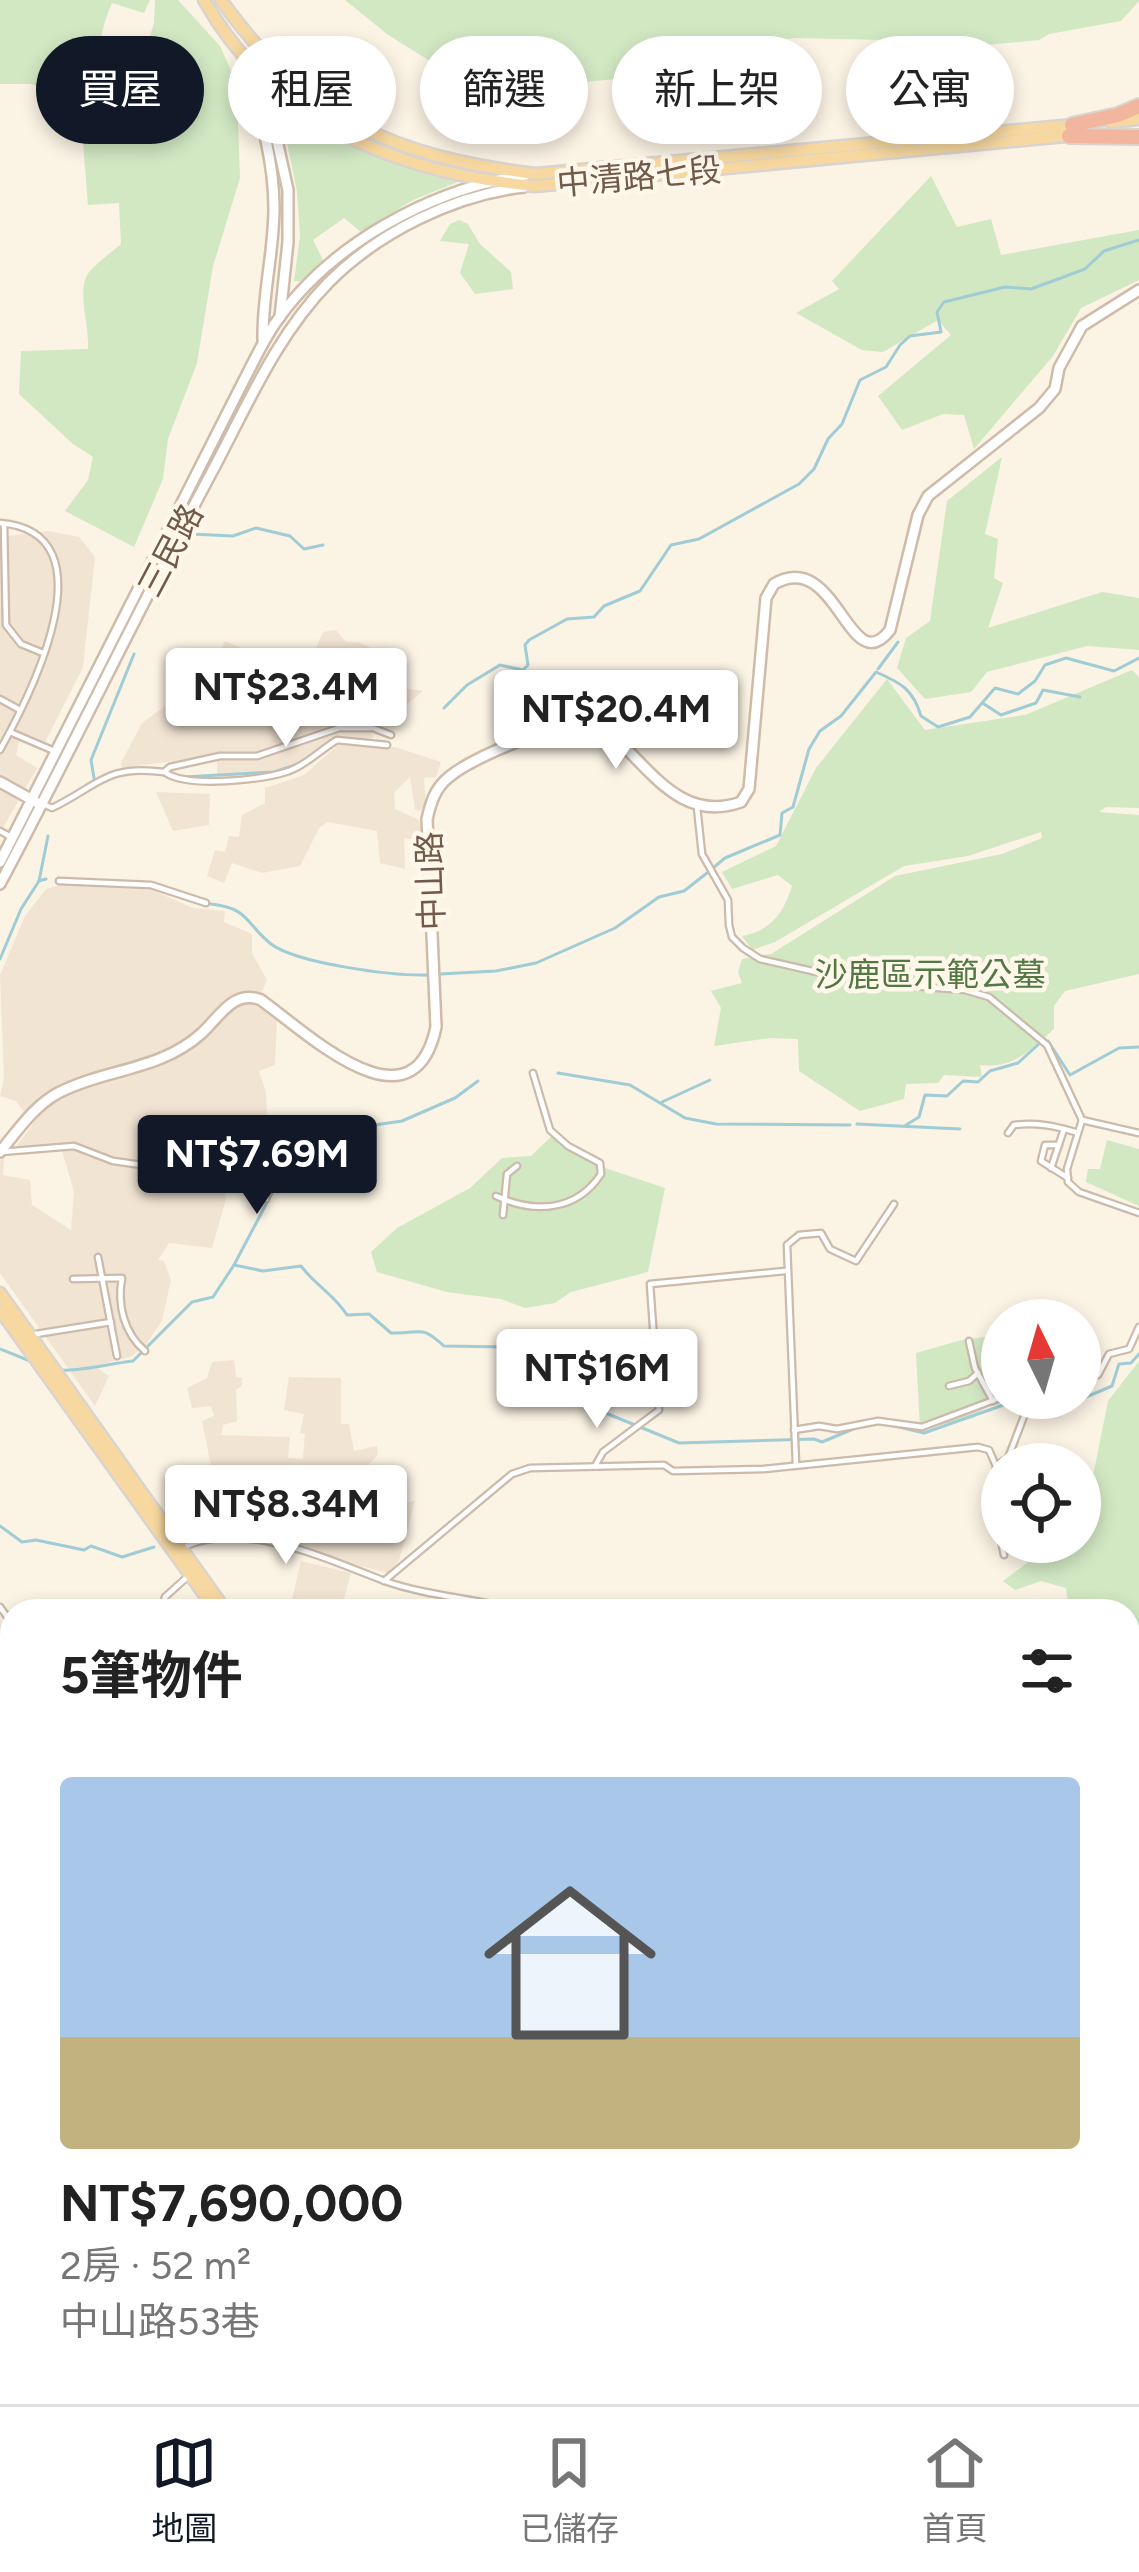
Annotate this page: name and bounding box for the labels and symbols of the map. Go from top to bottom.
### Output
street label: 中清路七段 [555,150,723,203]
street label: 三民路 [130,497,211,603]
pin: NT$23.4M [162,648,410,750]
pin: NT$20.4M [492,670,740,772]
street label: 中山路 [409,831,452,931]
park label: 沙鹿區示範公墓 [815,955,1046,994]
pin: NT$7.69M [133,1115,381,1217]
north arrow [981,1299,1101,1419]
pin: NT$16M [499,1329,695,1431]
pin: NT$8.34M [162,1465,410,1567]

